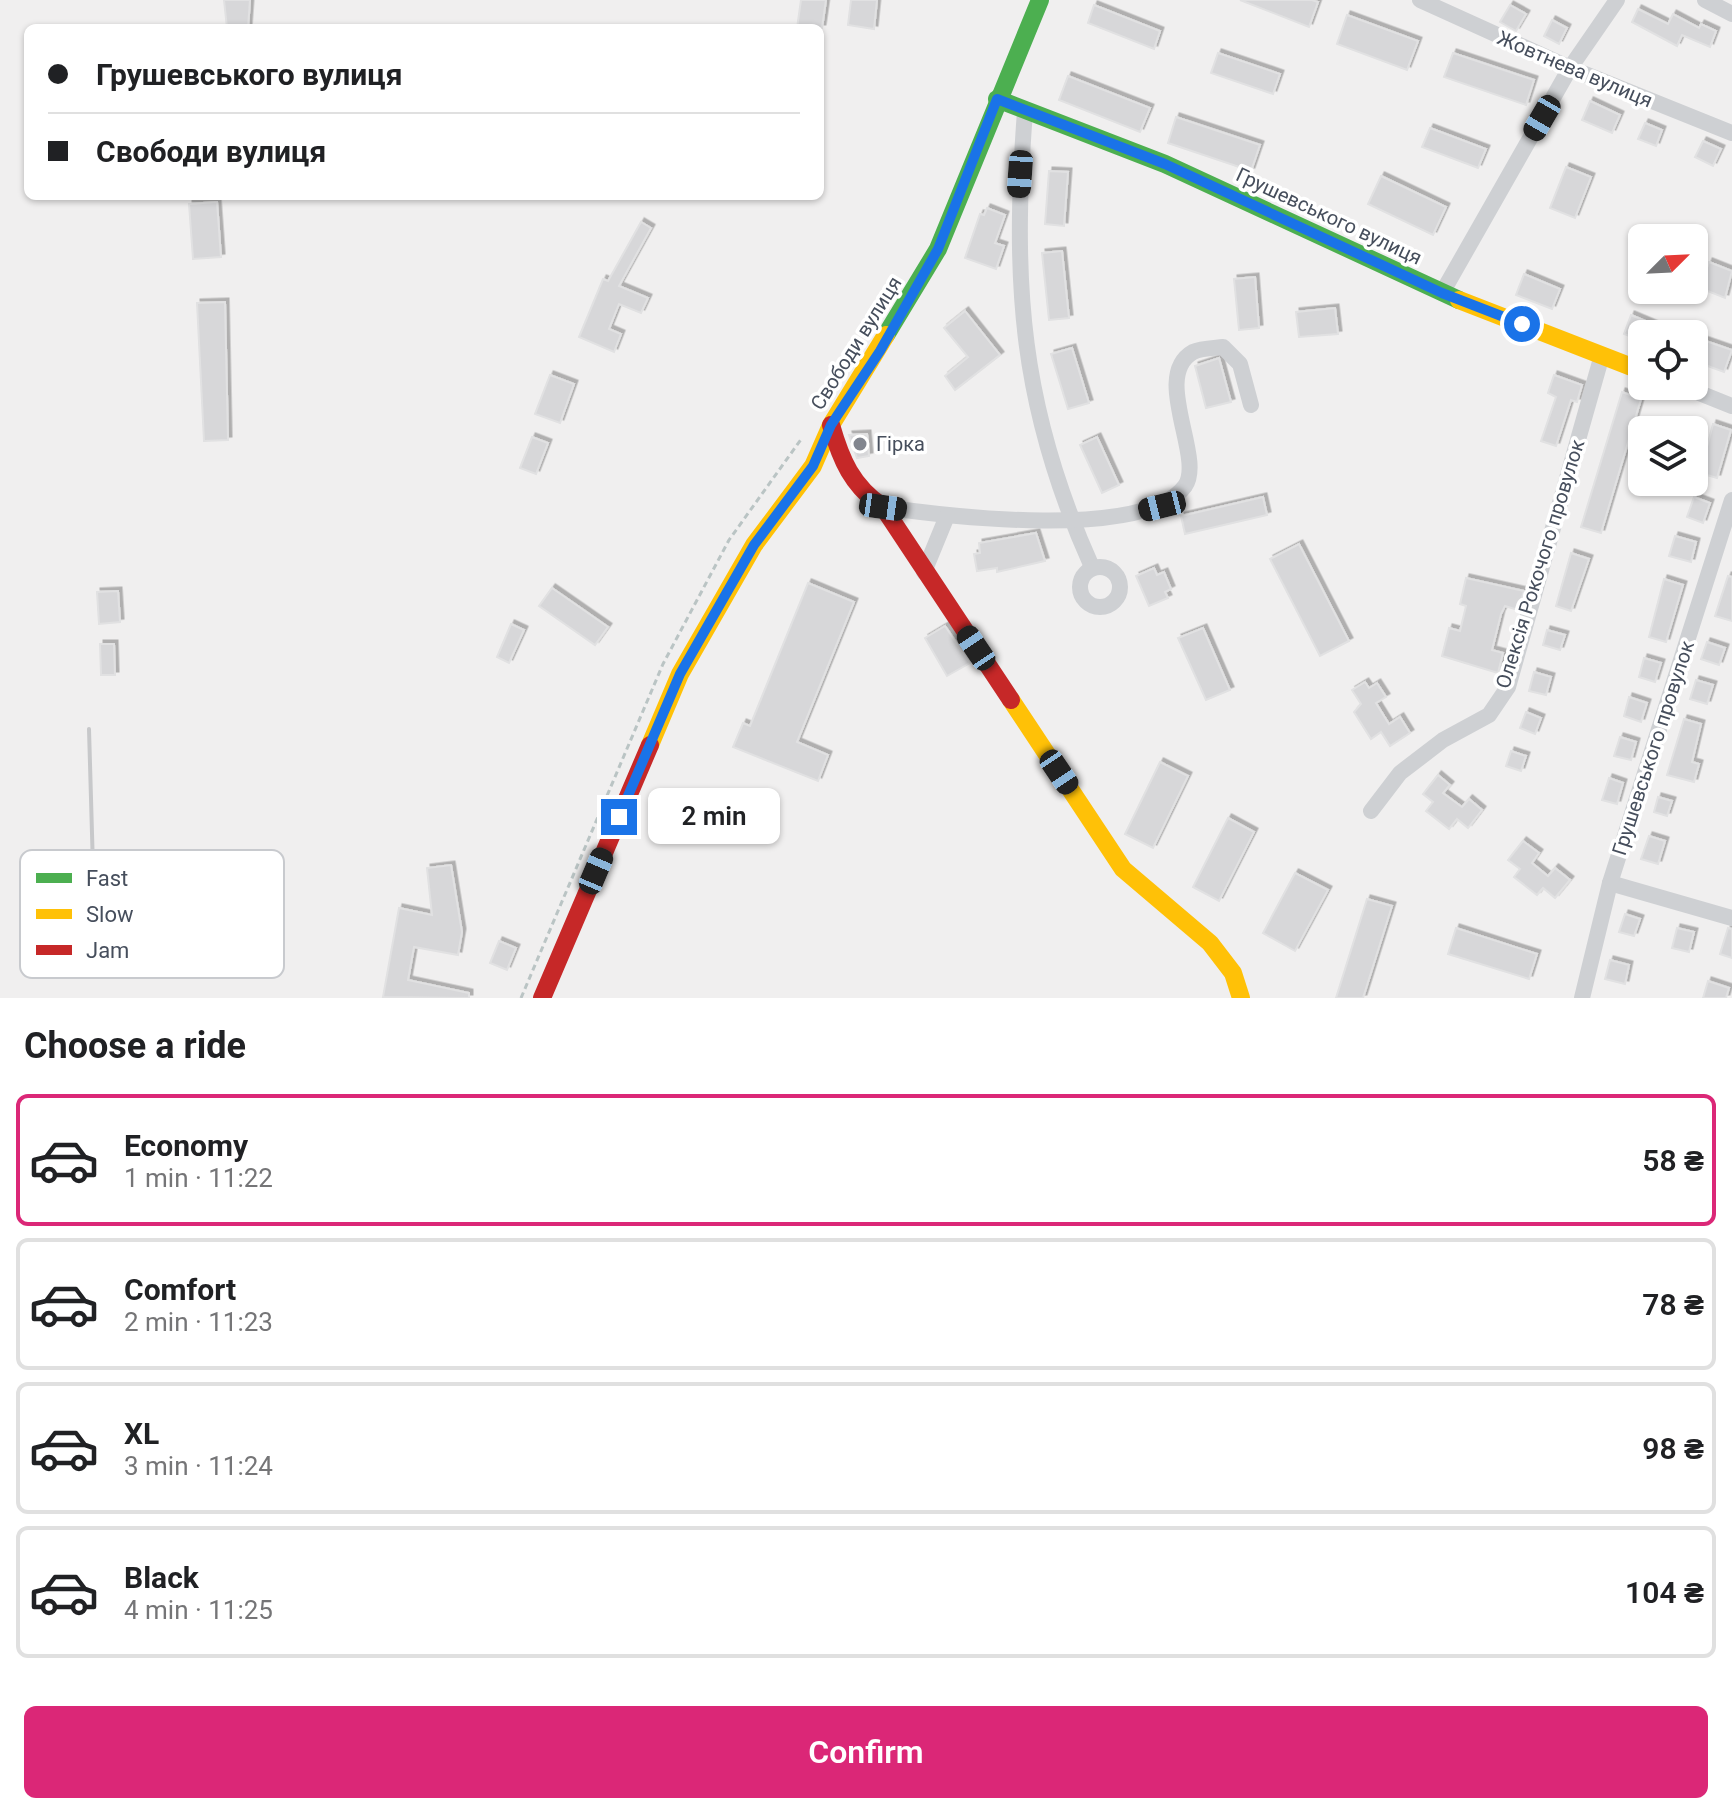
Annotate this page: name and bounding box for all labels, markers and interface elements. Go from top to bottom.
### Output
street label: Жовтнева вулиця [1494,25,1656,113]
text: Грушевського вулиця [96,57,403,92]
car [1520,91,1564,145]
text: Свободи вулиця [96,134,326,169]
car [1006,149,1034,199]
street label: Грушевського вулиця [1232,162,1426,270]
north arrow [1628,224,1708,304]
map controls [1628,224,1708,496]
street label: Свободи вулиця [805,272,907,414]
route start [1504,306,1540,342]
button: locate [1628,320,1708,400]
button: layers [1628,416,1708,496]
place label: Гірка [876,432,925,456]
marker: Гірка [851,435,869,453]
street label: Олексія Рокочого провулок [1491,436,1589,691]
car [1136,489,1188,523]
car [858,492,908,522]
car [953,621,999,675]
street label: Грушевського провулок [1607,638,1699,858]
car [1036,745,1082,799]
callout: 2 min [647,789,779,845]
route end [601,799,637,835]
text: 2 min [681,801,747,831]
car [576,844,616,898]
legend [20,850,284,978]
text: Fast [86,866,128,891]
text: Slow [86,902,134,927]
text: Jam [86,938,129,963]
text: Choose a ride [24,1025,246,1067]
icon: car [28,1124,100,1196]
text: Economy [124,1128,248,1163]
text: 58 ₴ [1642,1143,1704,1178]
text: 1 min · 11:22 [124,1163,273,1193]
icon: car [28,1268,100,1340]
text: Comfort [124,1272,236,1307]
text: 78 ₴ [1642,1287,1704,1322]
text: 2 min · 11:23 [124,1307,273,1337]
icon: car [28,1412,100,1484]
text: XL [124,1416,159,1451]
text: 98 ₴ [1642,1431,1704,1466]
text: 3 min · 11:24 [124,1451,273,1481]
icon: car [28,1556,100,1628]
text: Black [124,1560,199,1595]
text: 104 ₴ [1625,1575,1704,1610]
text: 4 min · 11:25 [124,1595,273,1625]
button: Confirm [24,1706,1708,1798]

